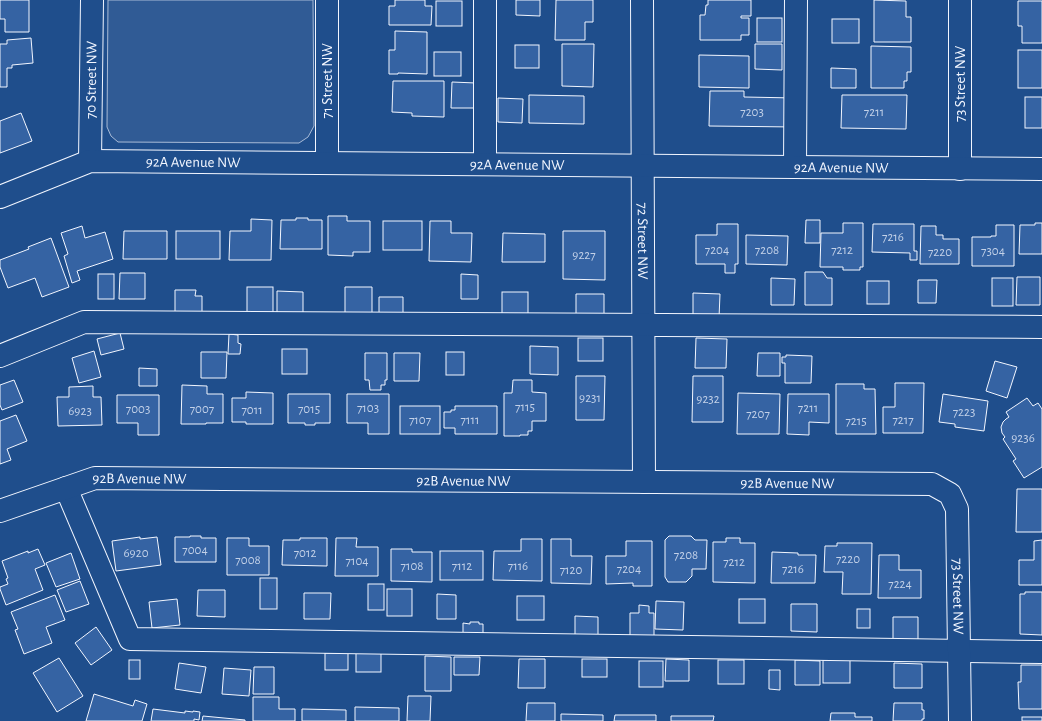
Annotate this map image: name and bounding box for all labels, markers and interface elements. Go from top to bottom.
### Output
street label: 70 Street NW [83,40,99,119]
street label: 71 Street NW [320,43,335,119]
street label: 73 Street NW [953,45,968,122]
house number: 7203 [740,106,764,119]
house number: 7211 [864,106,884,119]
street label: 92A Avenue NW [146,154,241,170]
street label: 92A Avenue NW [470,157,565,172]
street label: 92A Avenue NW [794,159,889,175]
street label: 72 Street NW [635,203,651,280]
house number: 7216 [882,231,904,244]
house number: 7204 [705,244,729,257]
house number: 7208 [755,244,779,257]
house number: 7212 [831,244,853,257]
house number: 7304 [981,245,1005,258]
house number: 7220 [928,246,952,259]
house number: 9227 [572,249,596,262]
house number: 9231 [579,392,601,405]
house number: 9232 [696,393,720,406]
house number: 7115 [515,401,535,414]
house number: 7103 [357,402,379,415]
house number: 7211 [798,402,818,415]
house number: 7003 [126,403,150,416]
house number: 7007 [190,403,215,416]
house number: 7015 [298,403,320,416]
house number: 7011 [241,404,263,417]
house number: 6923 [68,405,92,418]
house number: 7223 [953,406,975,419]
house number: 7207 [746,408,770,421]
house number: 7107 [409,414,432,427]
house number: 7111 [461,414,479,427]
house number: 7217 [892,414,914,427]
house number: 7215 [845,415,867,428]
house number: 9236 [1011,432,1035,445]
street label: 92B Avenue NW [92,470,187,486]
street label: 92B Avenue NW [416,473,511,488]
street label: 92B Avenue NW [740,475,835,491]
house number: 7004 [182,544,208,557]
house number: 6920 [124,547,149,560]
house number: 7012 [294,547,316,560]
house number: 7208 [674,549,698,562]
house number: 7220 [836,553,860,566]
house number: 7008 [235,554,261,567]
house number: 7104 [345,555,369,568]
house number: 7212 [723,556,745,569]
street label: 73 Street NW [950,558,966,635]
house number: 7108 [401,560,423,573]
house number: 7112 [452,560,472,573]
house number: 7116 [508,560,528,573]
house number: 7204 [617,563,641,576]
house number: 7216 [782,563,804,576]
house number: 7120 [560,564,582,577]
house number: 7224 [888,578,912,591]

